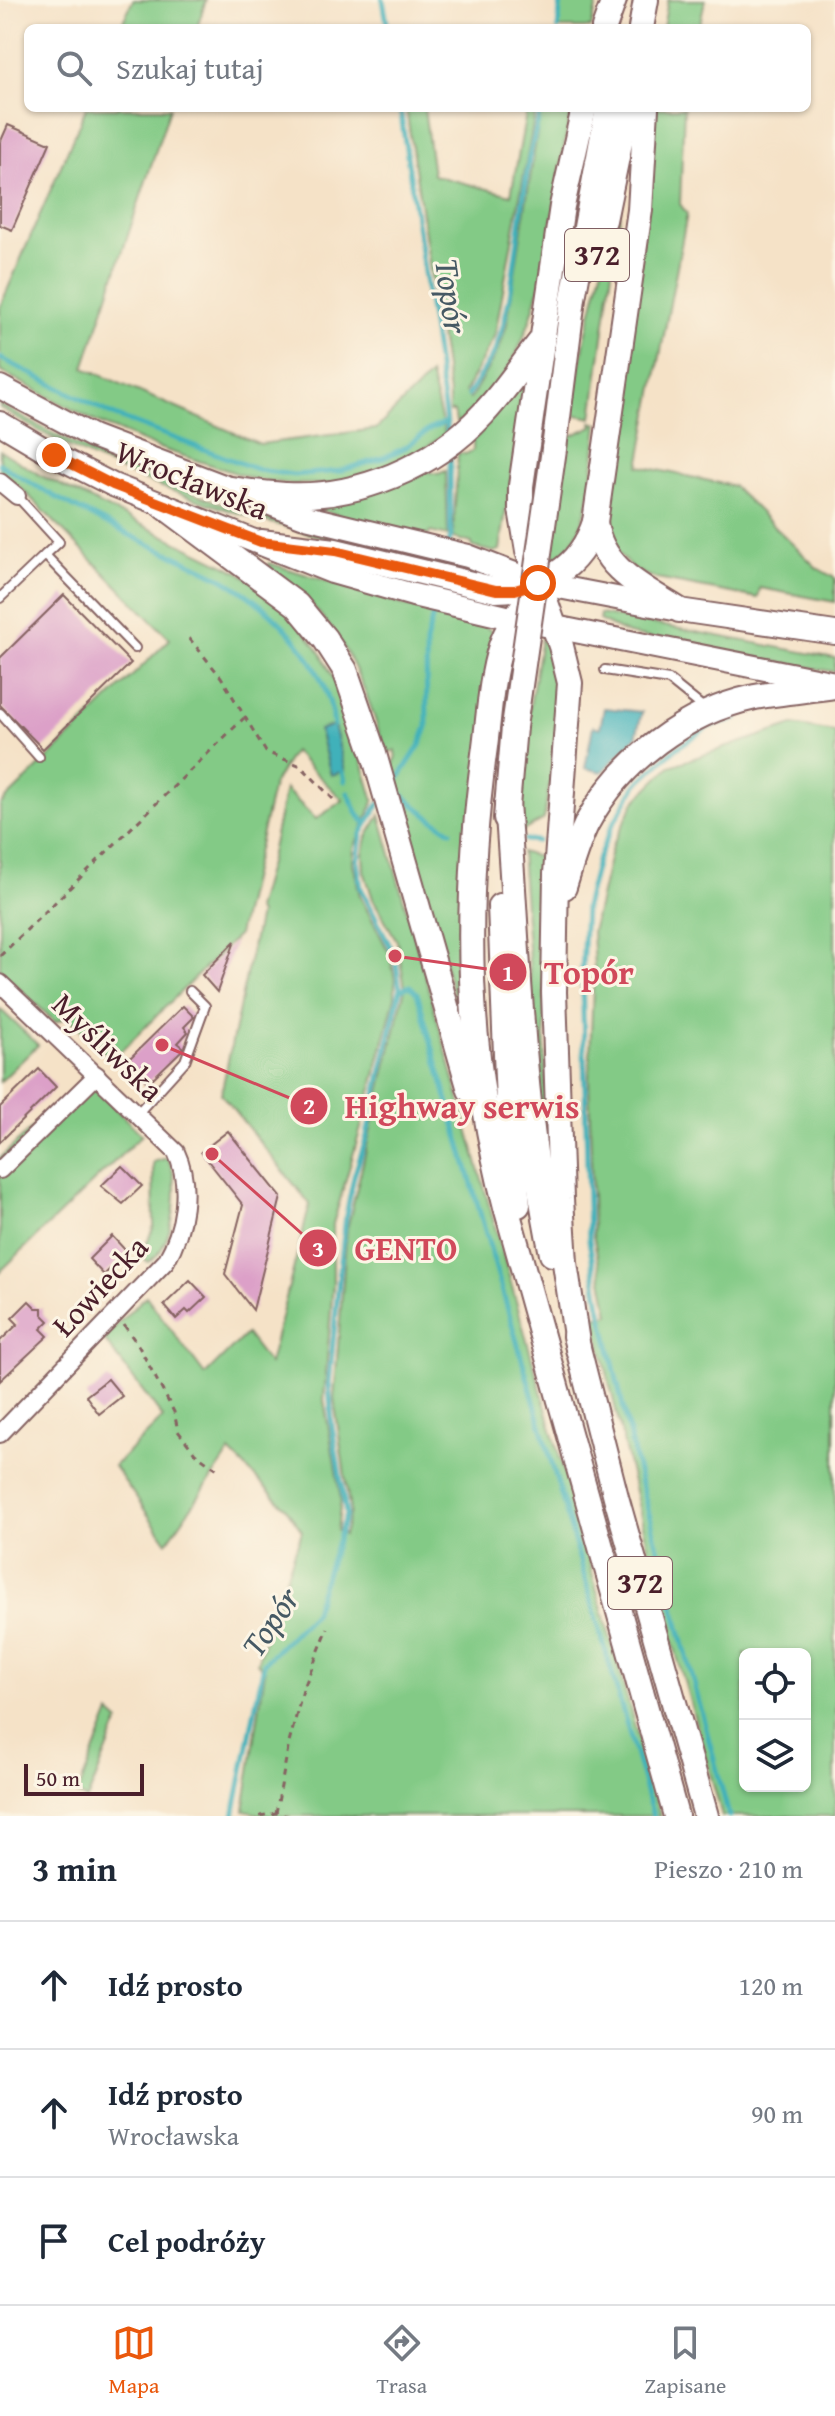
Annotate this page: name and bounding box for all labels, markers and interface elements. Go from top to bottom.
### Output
search box [24,24,811,112]
icon: search [52,46,96,90]
text: Szukaj tutaj [116,46,264,90]
road number: 372 [565,229,629,281]
water label: Topór [423,255,482,338]
street label: Wrocławska [109,428,276,532]
route end [36,437,72,473]
route start [520,565,556,601]
callout: Topór [488,943,650,1001]
text: Topór [544,947,634,996]
text: 1 [502,955,514,990]
street label: Myśliwska [42,981,175,1112]
callout: Highway serwis [289,1077,596,1135]
text: Highway serwis [344,1081,580,1130]
text: 2 [303,1088,315,1123]
callout: GENTO [298,1219,473,1277]
text: GENTO [354,1223,458,1272]
street label: Łowiecka [40,1225,159,1347]
text: 3 [312,1231,324,1266]
road number: 372 [608,1557,672,1609]
water label: Topór [228,1576,312,1666]
map controls [739,1648,811,1792]
button: locate [739,1648,811,1720]
button: layers [739,1720,811,1792]
scale bar [24,1760,144,1796]
text: 50 m [36,1762,80,1794]
text: 3 min [32,1844,117,1893]
text: Pieszo · 210 m [654,1849,803,1888]
icon: ahead [32,1963,76,2007]
text: Idź prosto [108,1963,243,2007]
text: 120 m [738,1966,803,2005]
text: Idź prosto [108,2072,243,2116]
icon: ahead [32,2091,76,2135]
text: 90 m [751,2094,803,2133]
text: Wrocławska [108,2116,239,2155]
icon: arrive [32,2219,76,2263]
text: Cel podróży [108,2219,265,2263]
tab: Mapa [109,2321,159,2401]
tab: Trasa [377,2321,427,2401]
tab: Zapisane [644,2321,726,2401]

